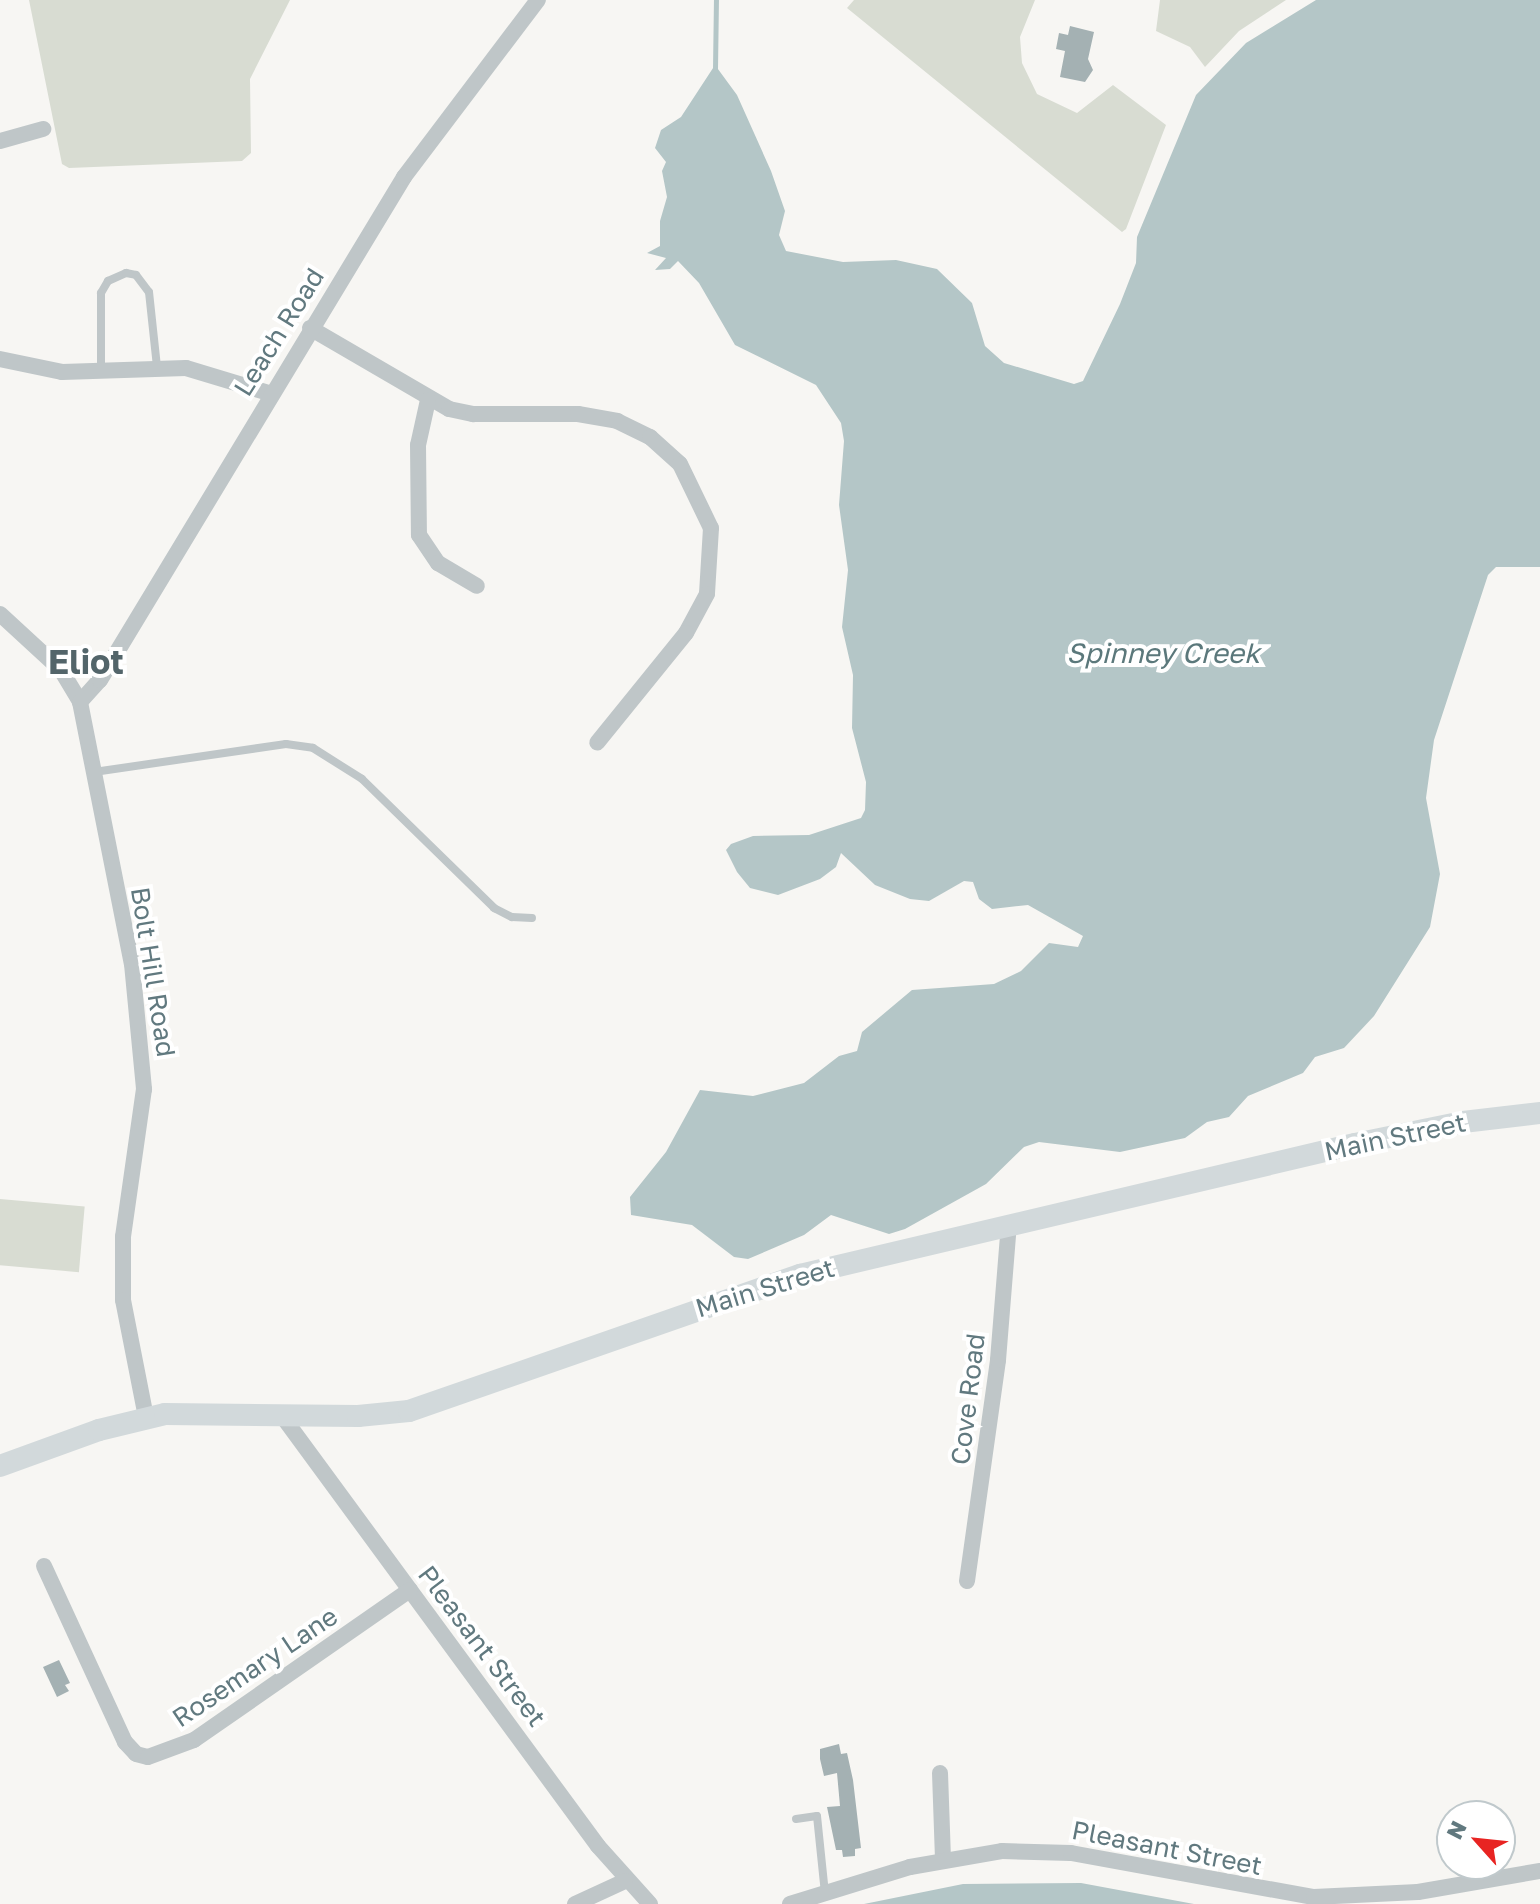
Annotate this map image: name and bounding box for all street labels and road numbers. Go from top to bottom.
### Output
street label: Leach Road [227,262,331,402]
street label: Bolt Hill Road [124,885,182,1059]
street label: Main Street [1322,1107,1468,1167]
street label: Main Street [692,1252,838,1324]
street label: Cove Road [944,1332,992,1466]
street label: Pleasant Street [411,1560,553,1732]
street label: Rosemary Lane [167,1600,343,1734]
street label: Pleasant Street [1069,1814,1265,1882]

